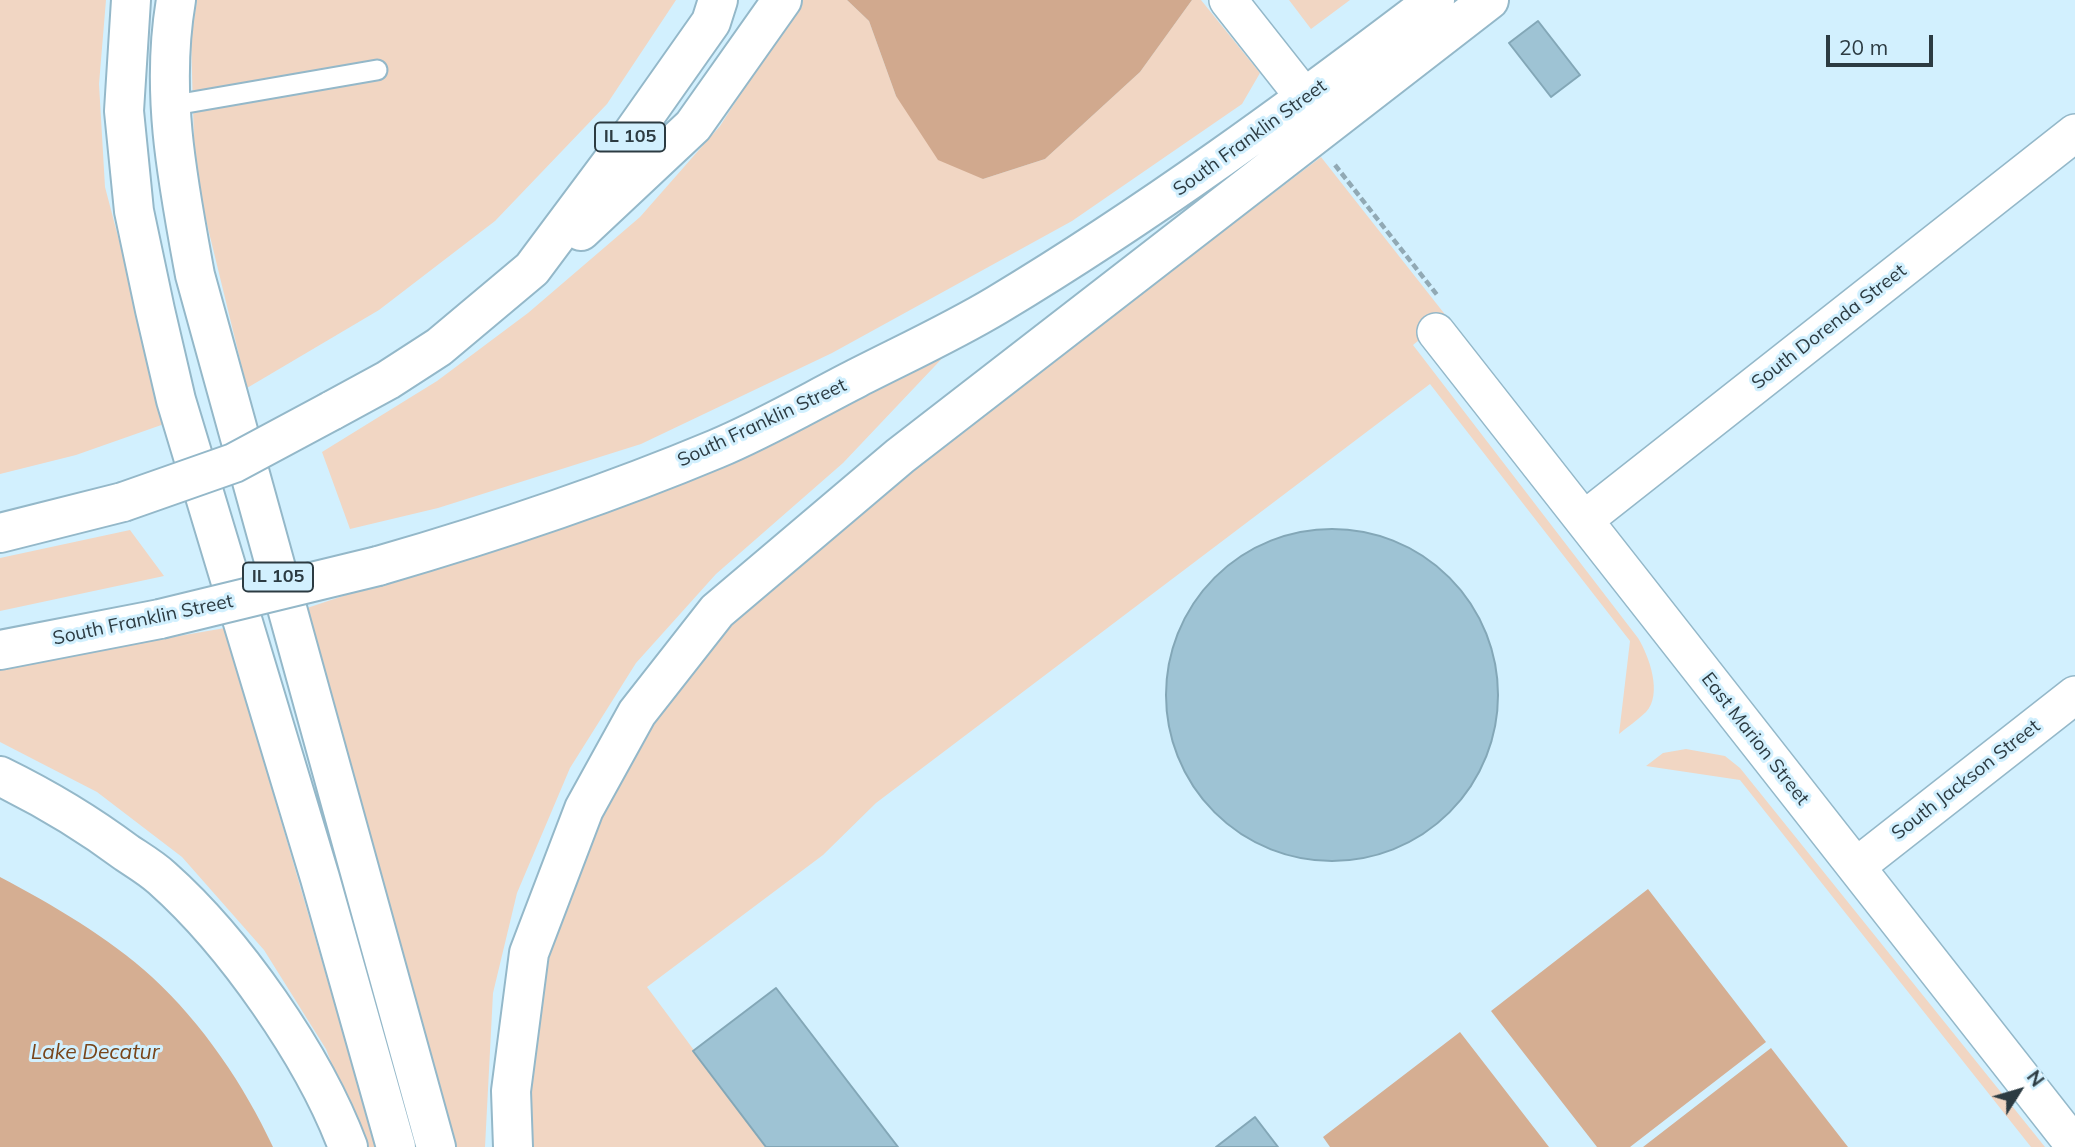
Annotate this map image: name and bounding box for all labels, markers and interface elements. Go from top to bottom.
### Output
scale bar [1830,21,1937,65]
text: 20 m [1839,34,1888,60]
street label: South Franklin Street [1169,75,1331,201]
road number: IL 105 [595,122,665,152]
street label: South Dorenda Street [1747,260,1911,394]
street label: South Franklin Street [674,374,850,472]
road number: IL 105 [243,562,313,592]
street label: South Franklin Street [51,590,235,650]
street label: East Marion Street [1696,668,1814,810]
street label: South Jackson Street [1887,715,2045,845]
water label: Lake Decatur [31,1040,159,1066]
north arrow [1984,1056,2054,1126]
text: N [2022,1065,2050,1091]

